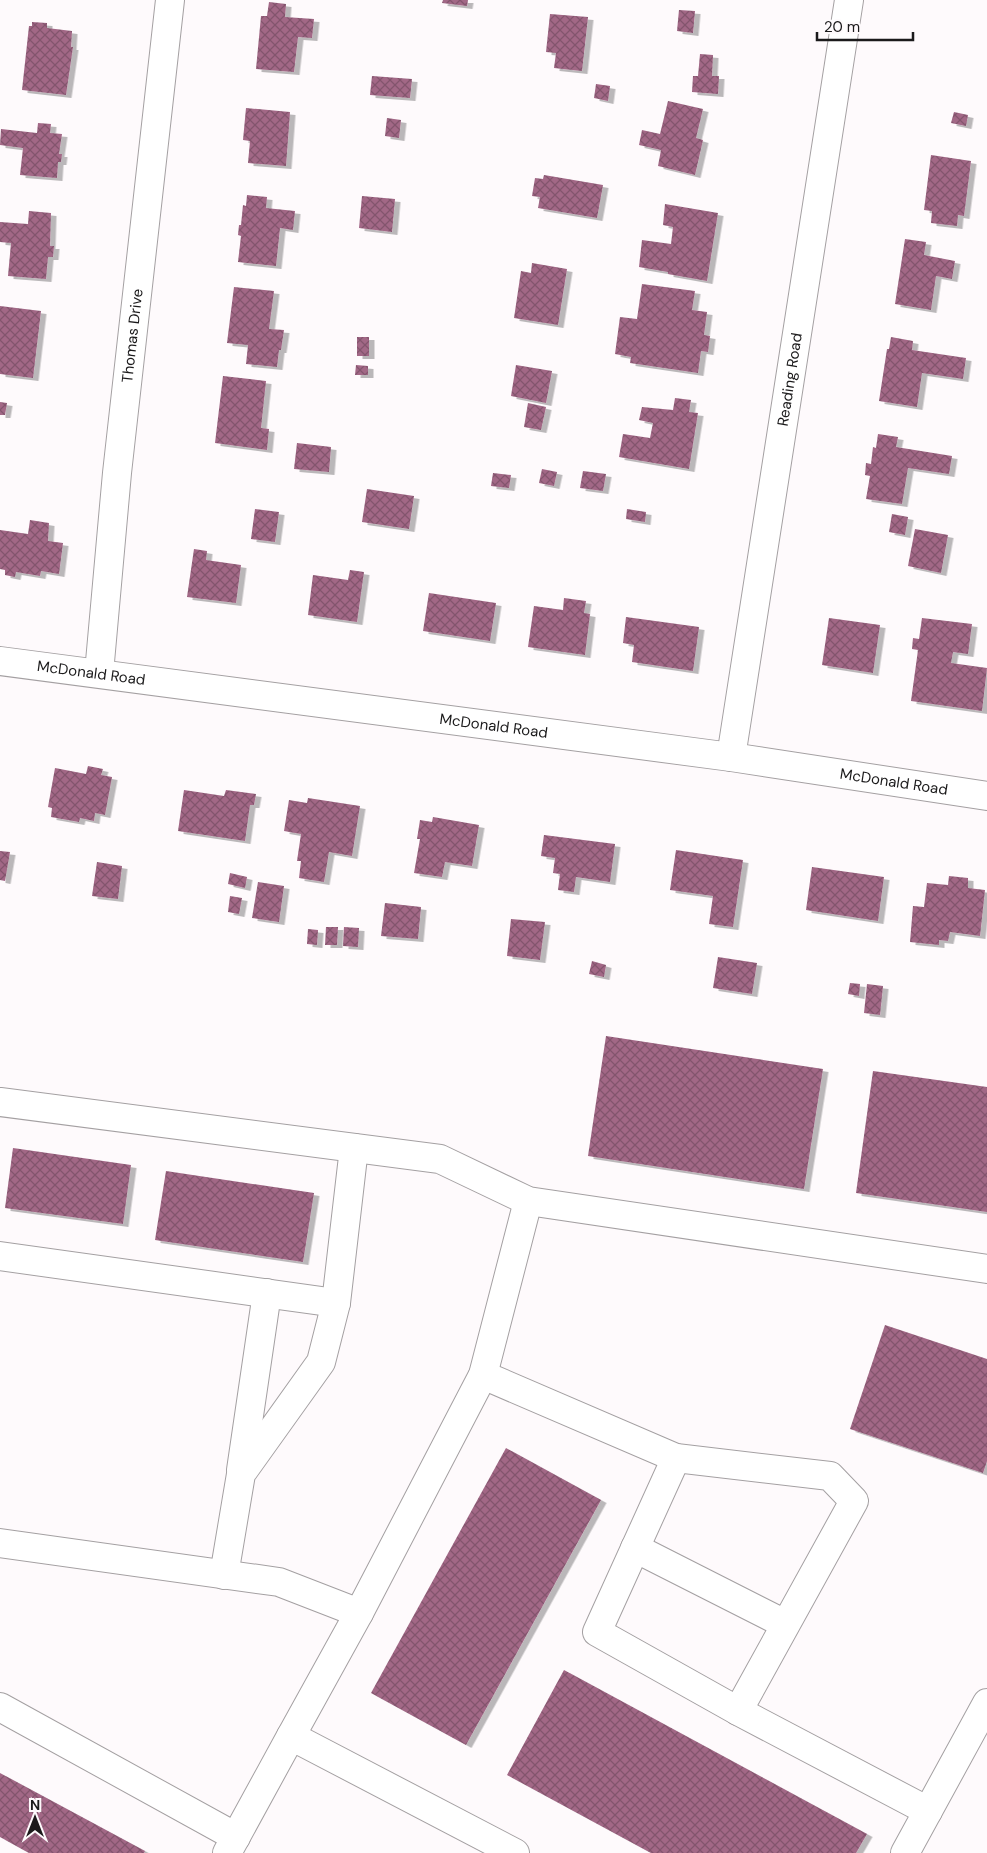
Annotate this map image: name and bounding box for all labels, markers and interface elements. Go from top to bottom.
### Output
scale bar [817,10,913,42]
text: 20 m [824,17,860,37]
street label: Thomas Drive [117,288,148,384]
street label: Reading Road [773,332,807,428]
street label: McDonald Road [36,656,147,690]
street label: McDonald Road [438,709,549,743]
street label: McDonald Road [838,764,949,800]
north arrow [10,1793,60,1843]
text: N [30,1796,40,1814]

